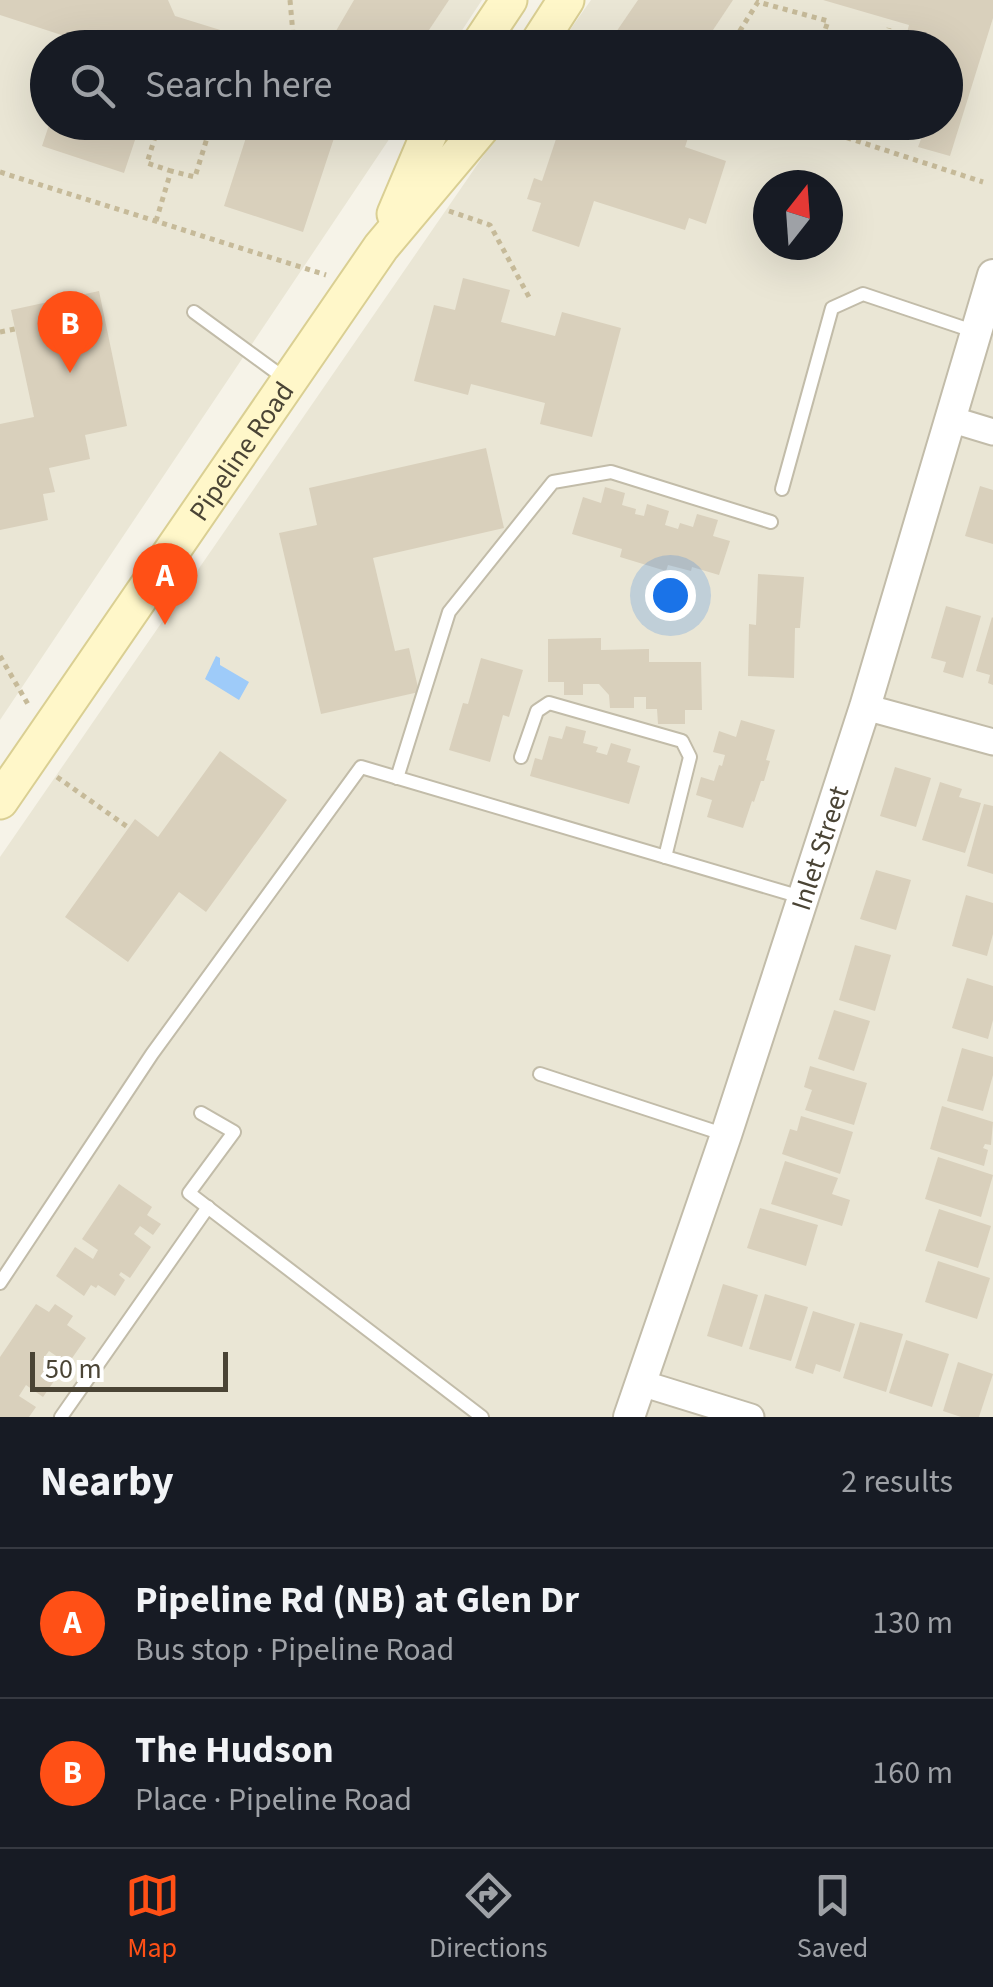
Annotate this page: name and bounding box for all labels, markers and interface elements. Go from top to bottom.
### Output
search box [30,30,963,140]
icon: search [65,58,120,113]
text: Search here [145,58,332,112]
north arrow [753,170,843,260]
pin: B [38,290,102,373]
street label: Pipeline Road [180,374,304,529]
pin: A [132,542,198,625]
your location [645,570,696,621]
street label: Inlet Street [781,780,859,916]
scale bar [30,1347,228,1392]
text: 50 m [45,1349,102,1389]
text: Nearby [40,1452,174,1512]
text: 2 results [841,1459,953,1505]
text: Pipeline Rd (NB) at Glen Dr [135,1573,579,1627]
text: A [63,1600,82,1646]
text: 130 m [872,1600,953,1646]
text: Bus stop · Pipeline Road [135,1627,454,1673]
text: The Hudson [135,1723,334,1777]
text: B [63,1750,82,1796]
text: 160 m [872,1750,953,1796]
text: Place · Pipeline Road [135,1777,412,1823]
tab: Map [125,1868,180,1968]
tab: Directions [429,1868,548,1968]
tab: Saved [797,1868,868,1968]

